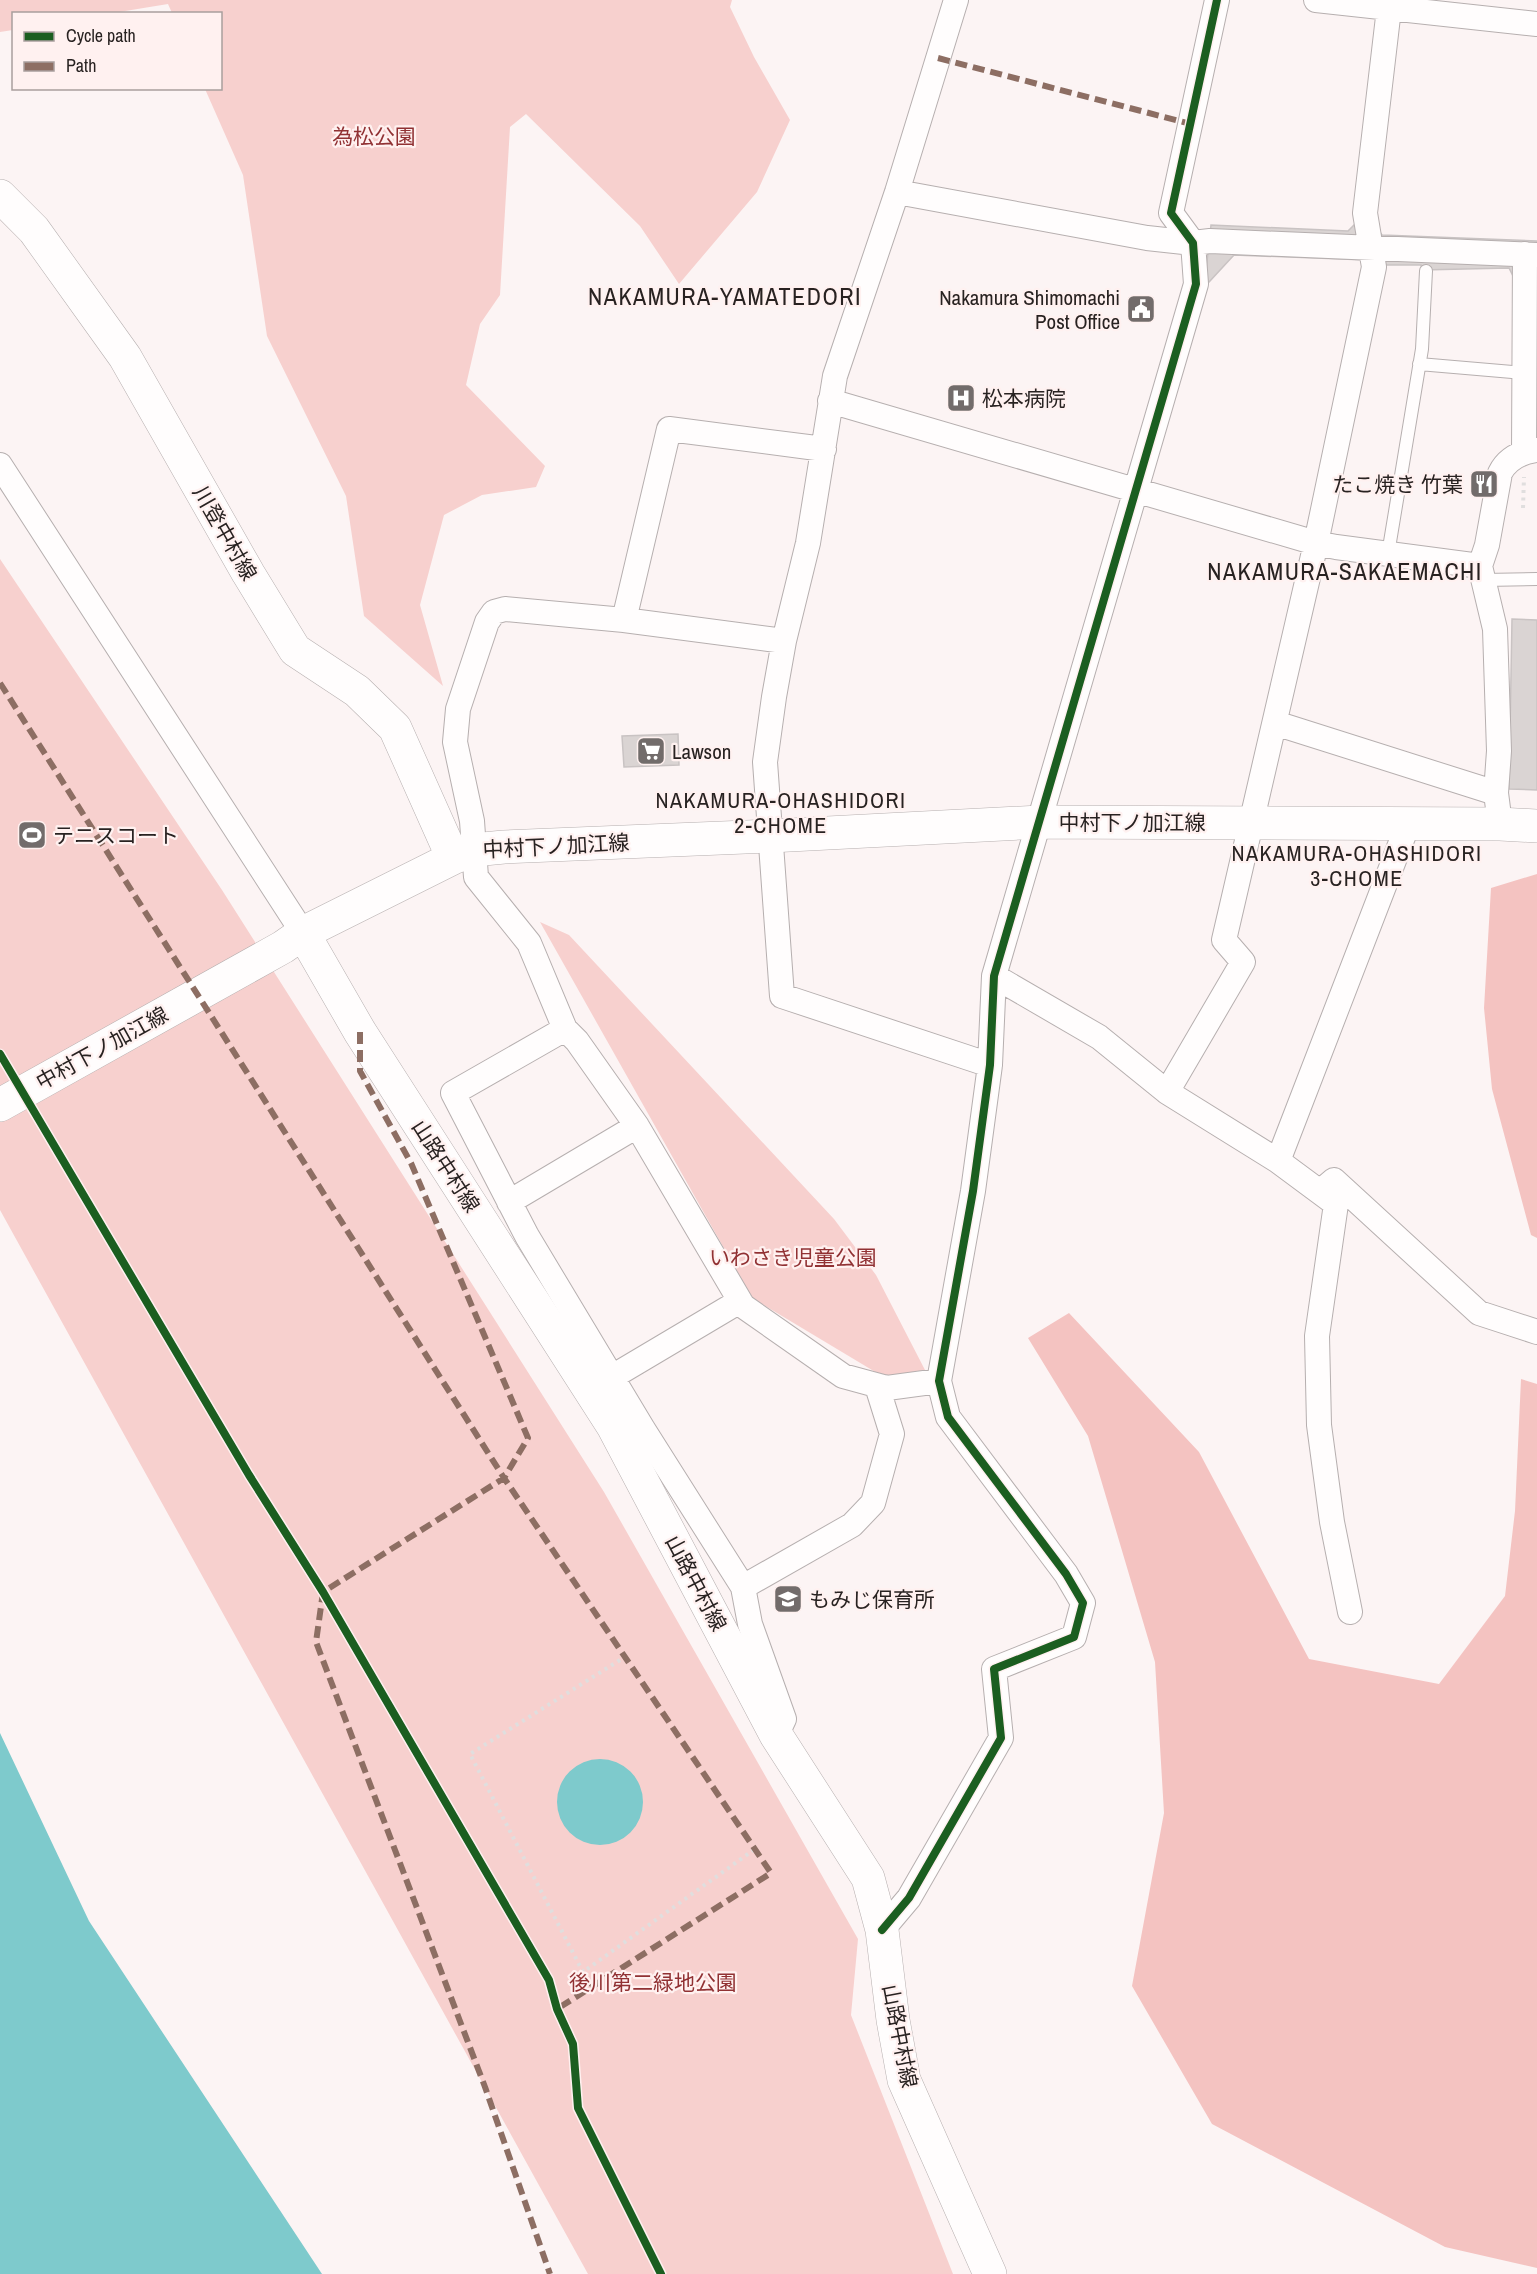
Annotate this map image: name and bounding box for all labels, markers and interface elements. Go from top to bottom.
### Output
legend [12,12,222,90]
text: Cycle path [66,23,136,48]
text: Path [66,53,96,78]
park label: 為松公園 [332,122,416,151]
district label: NAKAMURA-YAMATEDORI [588,280,862,312]
place label: Nakamura Shimomachi Post Office [939,283,1120,336]
public building icon: Nakamura Shimomachi Post Office [1125,293,1157,325]
hospital icon: 松本病院 [945,382,977,414]
place label: 松本病院 [982,384,1066,413]
restaurant icon: たこ焼き 竹葉 [1468,468,1500,500]
place label: たこ焼き 竹葉 [1332,470,1463,499]
street label: 川登中村線 [186,480,264,586]
district label: NAKAMURA-SAKAEMACHI [1207,555,1483,587]
supermarket icon: Lawson [635,735,667,767]
place label: Lawson [672,737,731,766]
district label: NAKAMURA-OHASHIDORI 2-CHOME [655,785,907,840]
street label: 中村下ノ加江線 [1059,808,1206,837]
sports icon: テニスコート [16,819,48,851]
place label: テニスコート [53,821,179,850]
street label: 中村下ノ加江線 [482,828,630,864]
district label: NAKAMURA-OHASHIDORI 3-CHOME [1231,838,1483,893]
street label: 中村下ノ加江線 [31,1000,173,1096]
street label: 山路中村線 [405,1114,487,1218]
park label: いわさき児童公園 [709,1243,877,1272]
street label: 山路中村線 [659,1530,733,1636]
school or university icon: もみじ保育所 [772,1583,804,1615]
place label: もみじ保育所 [809,1585,935,1614]
park label: 後川第二緑地公園 [569,1968,737,1997]
street label: 山路中村線 [876,1982,924,2090]

